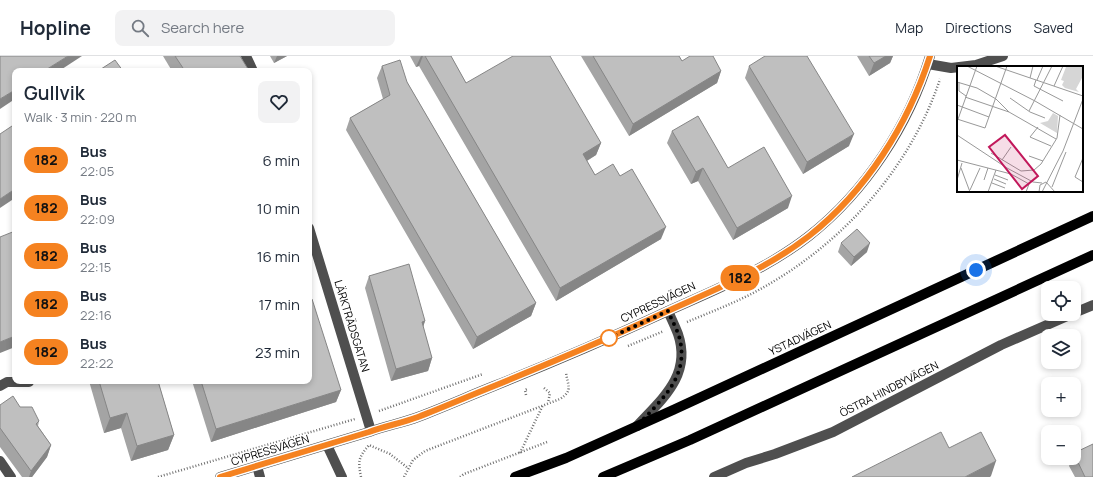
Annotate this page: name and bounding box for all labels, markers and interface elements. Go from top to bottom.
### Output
search box [115,10,395,46]
text: Hopline [20,15,91,41]
icon: search [129,17,151,39]
text: Search here [161,17,244,38]
text: Map [895,18,923,37]
text: Directions [945,18,1012,37]
text: Saved [1034,18,1073,37]
inset map [957,66,1083,192]
text: Gullvik [24,80,85,106]
button: heart [258,81,300,123]
text: Walk · 3 min · 220 m [24,108,137,126]
text: Bus [80,141,107,162]
text: 182 [34,150,58,169]
text: 6 min [263,150,300,171]
text: 22:05 [80,162,114,180]
text: Bus [80,189,107,210]
text: 182 [34,198,58,217]
text: 10 min [257,198,300,219]
text: 22:09 [80,210,115,228]
text: Bus [80,237,107,258]
text: 182 [34,246,58,265]
text: 16 min [257,246,300,267]
text: 22:15 [80,258,111,276]
your location [966,260,986,280]
line badge: 182 [717,265,763,291]
text: 182 [728,268,752,287]
street label: LÄRKTRÄDSGATAN [331,278,374,374]
street label: CYPRESSVÄGEN [618,278,698,325]
map controls [1041,281,1081,465]
button: locate [1041,281,1081,321]
text: Bus [80,285,107,306]
text: 182 [34,294,58,313]
text: 17 min [258,294,300,315]
text: 22:16 [80,306,112,324]
street label: YSTADVÄGEN [766,317,833,359]
unlabelled marker [600,329,618,347]
button: layers [1041,329,1081,369]
text: Bus [80,333,107,354]
text: 182 [34,342,58,361]
text: 23 min [255,342,300,363]
text: 22:22 [80,354,114,372]
street label: ÖSTRA HINDBYVÄGEN [837,357,941,420]
button: + [1041,377,1081,417]
button: − [1041,425,1081,465]
street label: CYPRESSVÄGEN [229,431,311,469]

